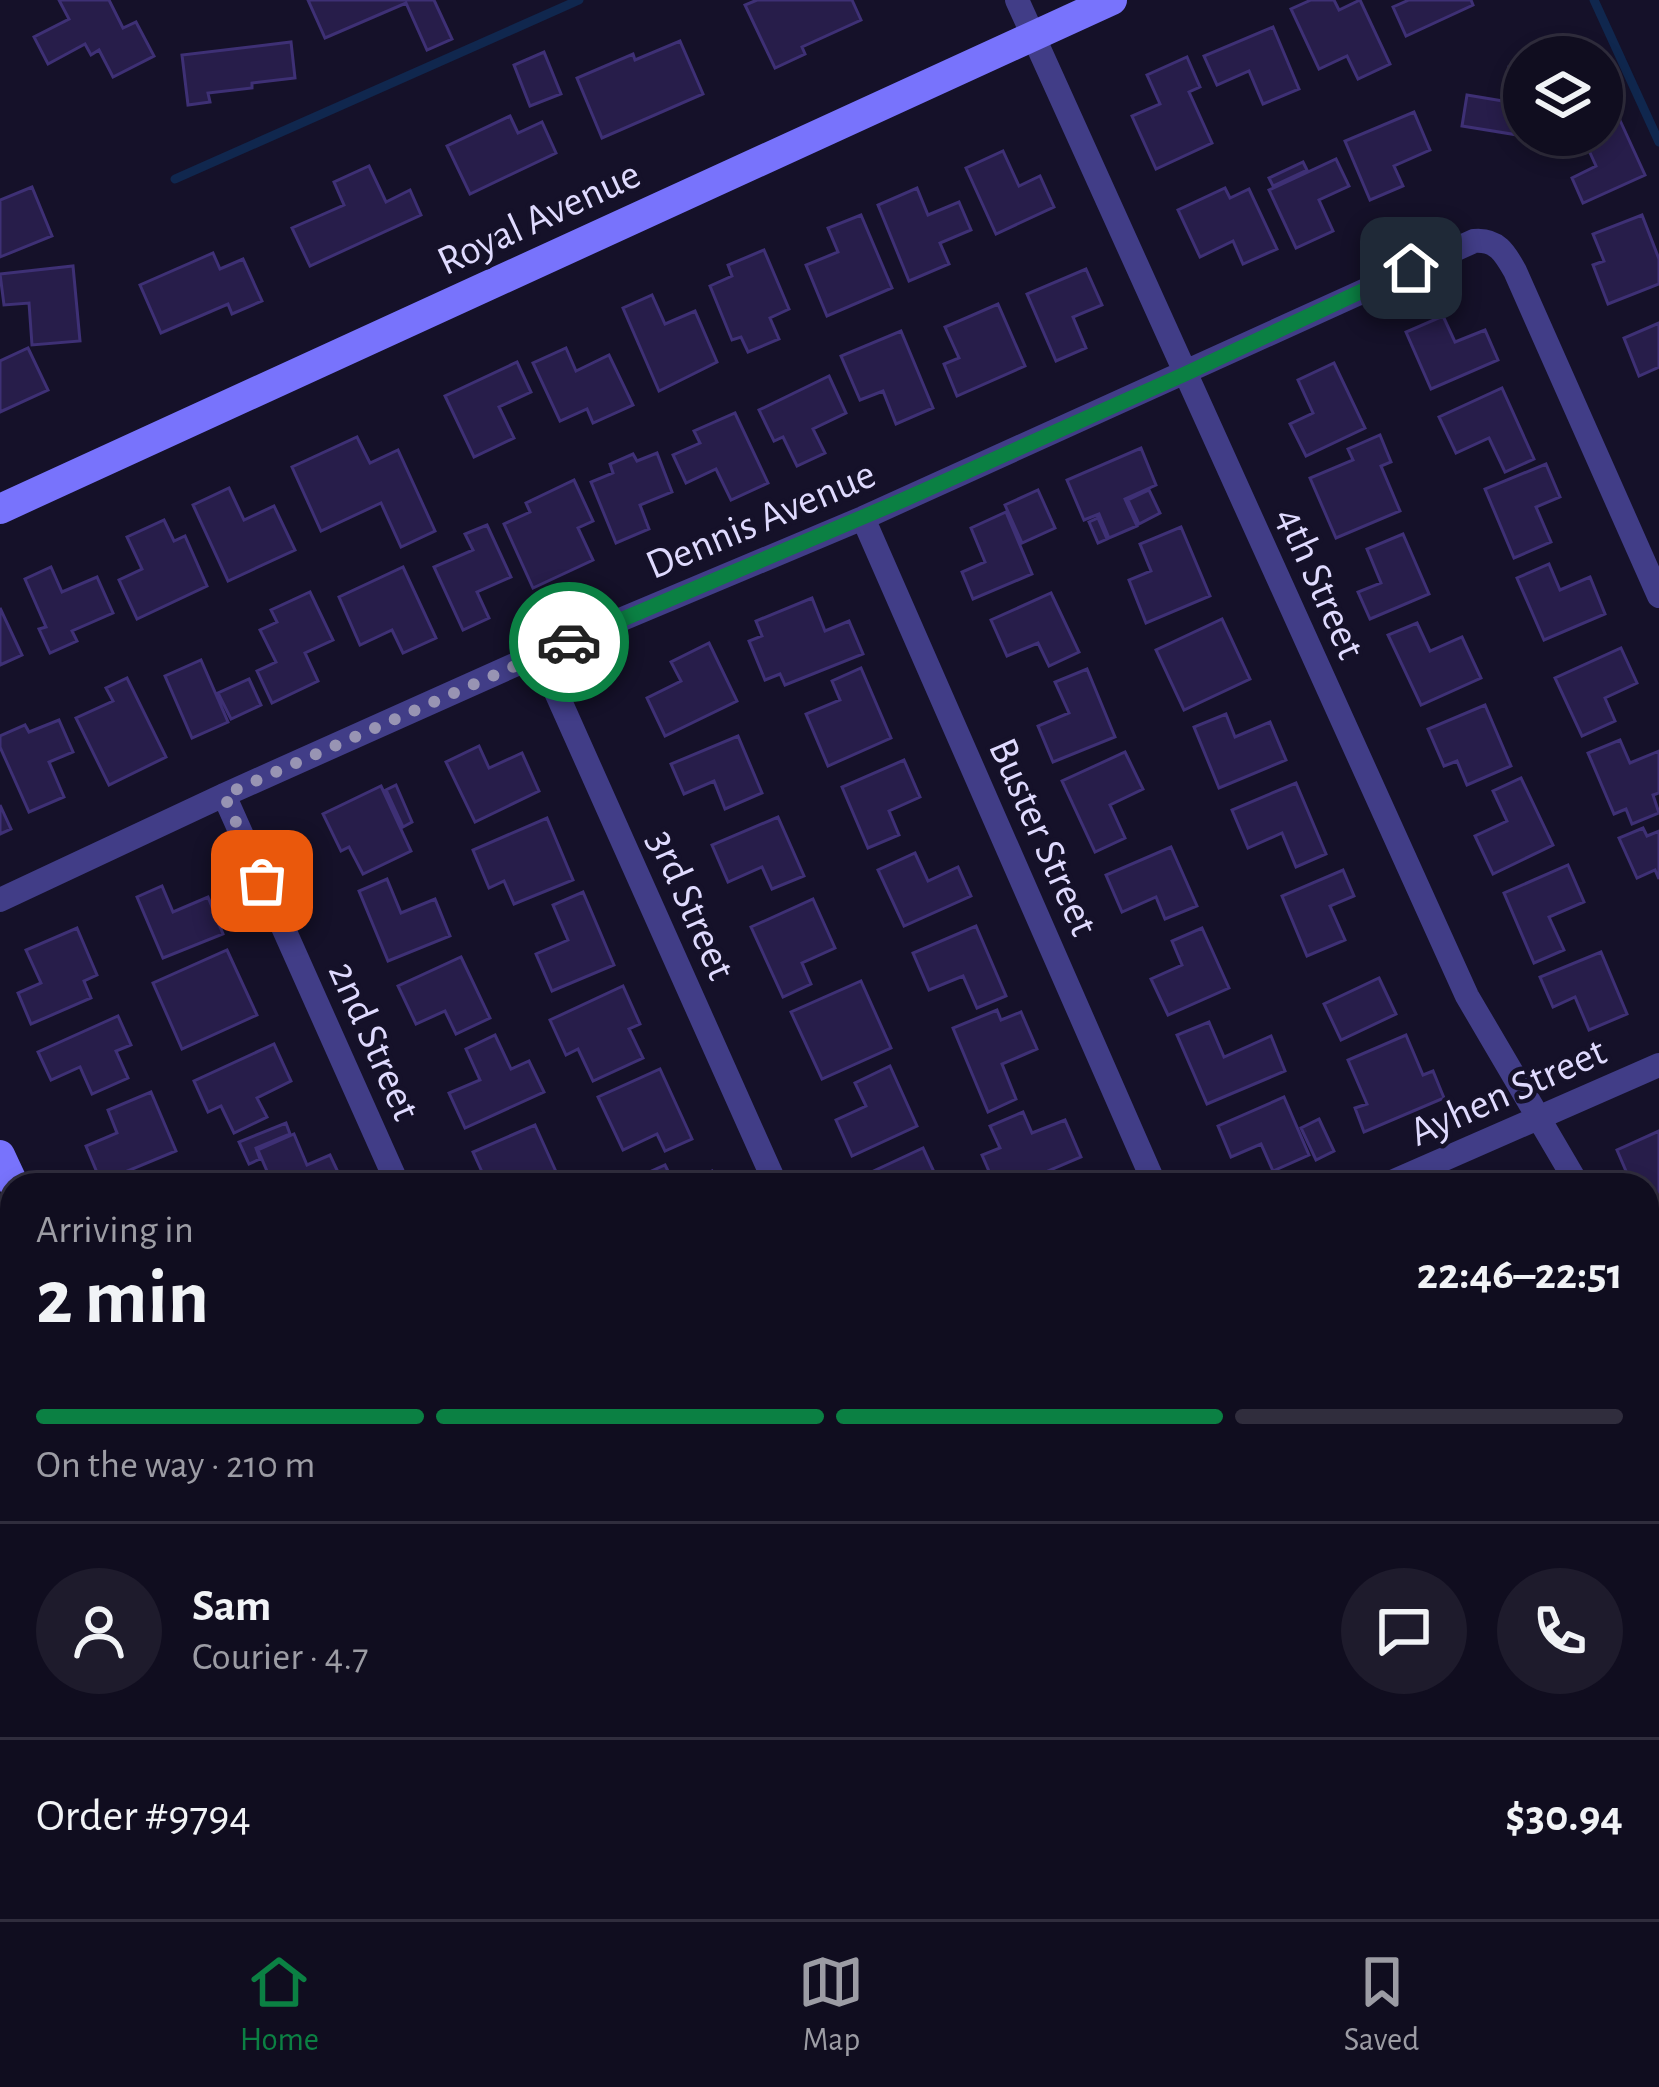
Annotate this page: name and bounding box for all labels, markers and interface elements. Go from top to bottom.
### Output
map controls [1503,36,1623,156]
button: layers [1503,36,1623,156]
street label: Royal Avenue [431,153,647,283]
pin [1360,217,1462,319]
icon: home [1378,235,1444,301]
street label: Dennis Avenue [640,453,882,587]
street label: 4th Street [1268,501,1372,665]
courier [509,582,629,702]
icon: car [536,609,602,675]
street label: Buster Street [981,732,1105,942]
street label: 3rd Street [640,824,743,986]
pin [211,830,313,932]
icon: bag [229,848,295,914]
street label: 2nd Street [321,955,428,1126]
street label: Ayhen Street [1403,1030,1612,1154]
text: Arriving in [36,1211,194,1250]
text: 22:46–22:51 [1417,1252,1623,1297]
text: 2 min [36,1260,209,1338]
text: On the way · 210 m [36,1446,315,1485]
button: person [36,1568,162,1694]
button: chat [1341,1568,1467,1694]
button: phone [1497,1568,1623,1694]
text: Sam [192,1584,271,1629]
text: Courier · 4.7 [192,1638,369,1677]
text: Order #9794 [36,1794,251,1839]
text: $30.94 [1505,1794,1623,1839]
tab: Home [240,1949,319,2061]
tab: Map [798,1949,864,2061]
tab: Saved [1344,1949,1419,2061]

